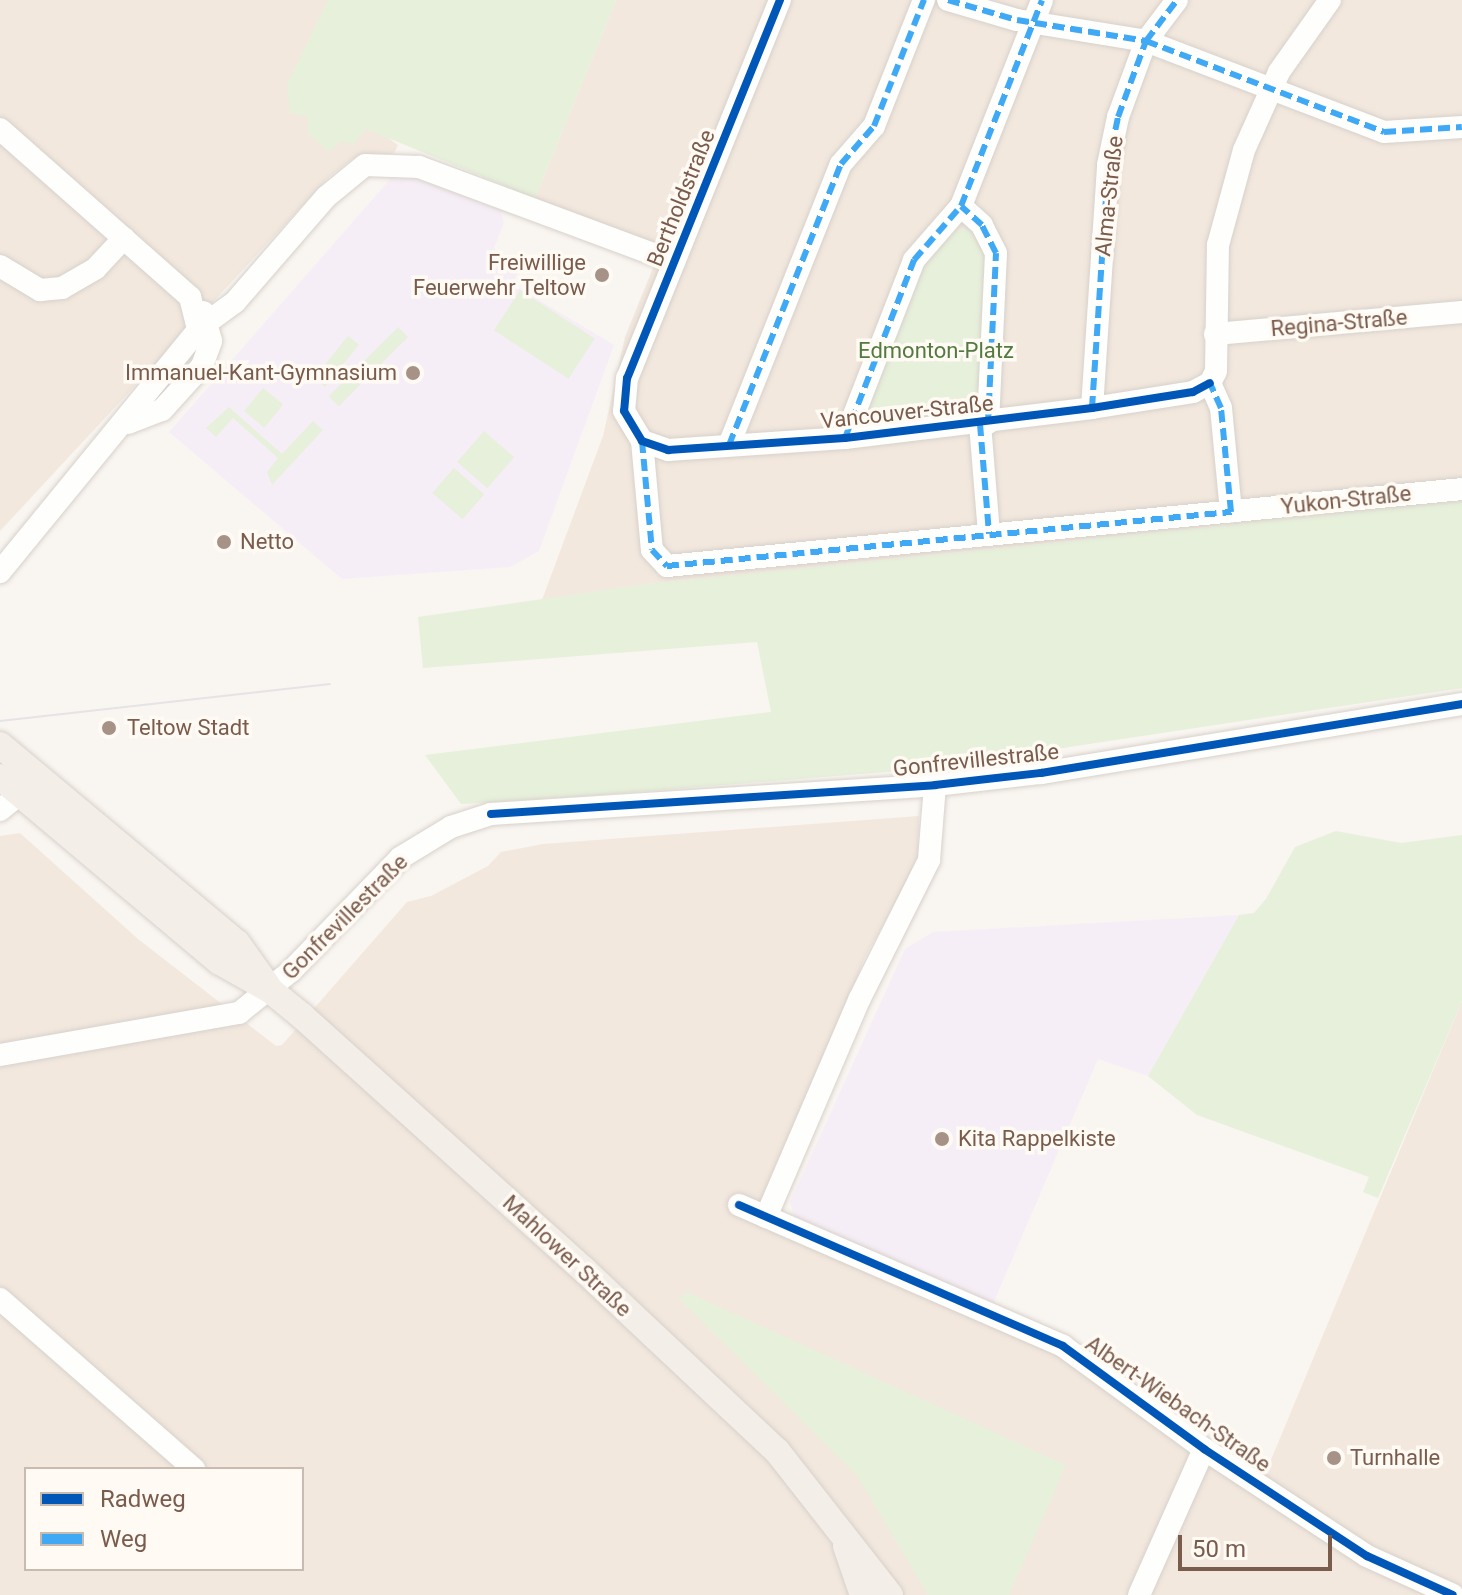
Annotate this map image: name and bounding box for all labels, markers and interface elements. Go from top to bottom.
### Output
street label: Bertholdstraße [642,126,720,270]
street label: Alma-Straße [1090,134,1128,258]
place label: Freiwillige Feuerwehr Teltow [413,249,586,300]
marker: Freiwillige Feuerwehr Teltow [593,266,611,284]
street label: Regina-Straße [1270,304,1408,342]
park label: Edmonton-Platz [858,338,1014,364]
place label: Immanuel-Kant-Gymnasium [125,360,397,386]
marker: Immanuel-Kant-Gymnasium [404,364,422,382]
street label: Vancouver-Straße [819,390,995,434]
street label: Yukon-Straße [1280,480,1412,520]
place label: Netto [240,529,294,555]
marker: Netto [215,533,233,551]
place label: Teltow Stadt [127,715,249,741]
marker: Teltow Stadt [98,717,120,739]
street label: Gonfrevillestraße [892,738,1060,782]
street label: Gonfrevillestraße [277,849,413,985]
place label: Kita Rappelkiste [958,1126,1116,1152]
marker: Kita Rappelkiste [933,1130,951,1148]
street label: Mahlower Straße [497,1190,637,1322]
street label: Albert-Wiebach-Straße [1081,1330,1275,1478]
place label: Turnhalle [1350,1445,1440,1471]
marker: Turnhalle [1325,1449,1343,1467]
legend [24,1467,304,1571]
text: Radweg [100,1485,186,1513]
scale bar [1182,1519,1336,1569]
text: Weg [100,1525,147,1553]
text: 50 m [1192,1535,1246,1563]

